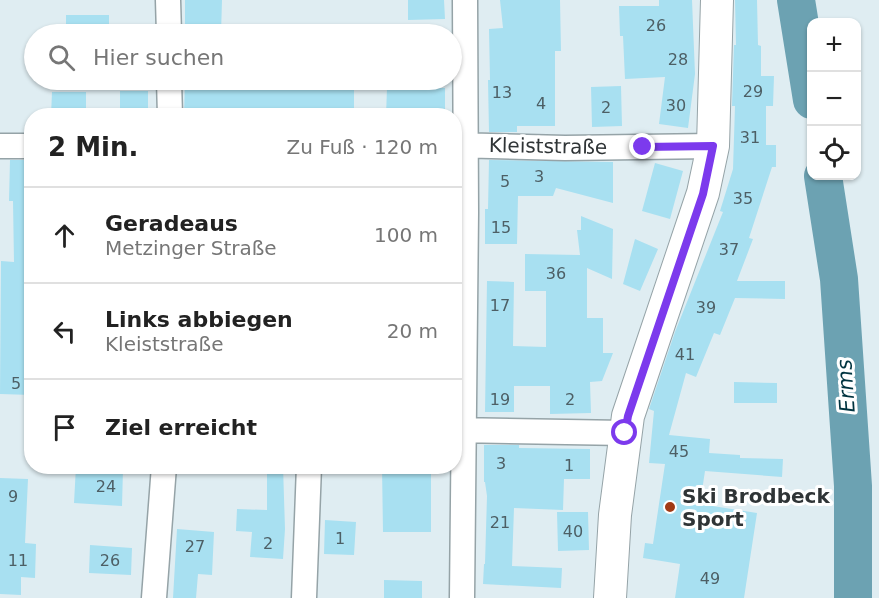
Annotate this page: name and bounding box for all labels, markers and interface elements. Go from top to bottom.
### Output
house number: 26 [646,16,666,35]
map controls [807,18,861,180]
button: + [807,18,861,72]
search box [24,24,462,90]
icon: search [45,41,78,74]
text: Hier suchen [93,45,224,70]
house number: 28 [668,50,688,69]
button: − [807,72,861,126]
house number: 29 [743,82,763,101]
house number: 13 [492,83,512,102]
house number: 4 [536,94,546,113]
house number: 30 [666,96,686,115]
house number: 2 [601,98,611,117]
button: locate [807,126,861,180]
house number: 31 [740,128,760,147]
text: 2 Min. [48,132,138,162]
street label: Kleiststraße [489,133,607,159]
route end [629,133,655,159]
text: Zu Fuß · 120 m [286,135,438,159]
house number: 3 [534,167,544,186]
house number: 5 [500,172,510,191]
house number: 35 [733,189,753,208]
text: Geradeaus [105,211,238,236]
house number: 15 [491,218,511,237]
icon: ahead [48,219,81,252]
text: 100 m [374,223,438,247]
text: Metzinger Straße [105,236,277,260]
house number: 37 [719,240,739,259]
house number: 36 [546,264,566,283]
house number: 17 [490,296,510,315]
house number: 39 [696,298,716,317]
text: Links abbiegen [105,307,293,332]
icon: left [48,315,81,348]
text: 20 m [387,319,438,343]
text: Kleiststraße [105,332,223,356]
house number: 41 [675,345,695,364]
water label: Erms [832,359,860,413]
house number: 5 [11,374,21,393]
house number: 19 [490,390,510,409]
house number: 2 [565,390,575,409]
icon: arrive [48,411,81,444]
text: Ziel erreicht [105,415,257,440]
route start [611,419,637,445]
house number: 45 [669,442,689,461]
house number: 3 [496,454,506,473]
house number: 1 [564,456,574,475]
house number: 24 [96,477,116,496]
place label: Ski Brodbeck Sport [682,484,830,531]
house number: 9 [8,487,18,506]
marker: Ski Brodbeck Sport [663,500,677,514]
house number: 21 [490,513,510,532]
house number: 40 [563,522,583,541]
house number: 1 [335,529,345,548]
house number: 2 [263,534,273,553]
house number: 27 [185,537,205,556]
house number: 11 [8,551,28,570]
house number: 26 [100,551,120,570]
house number: 49 [700,569,720,588]

